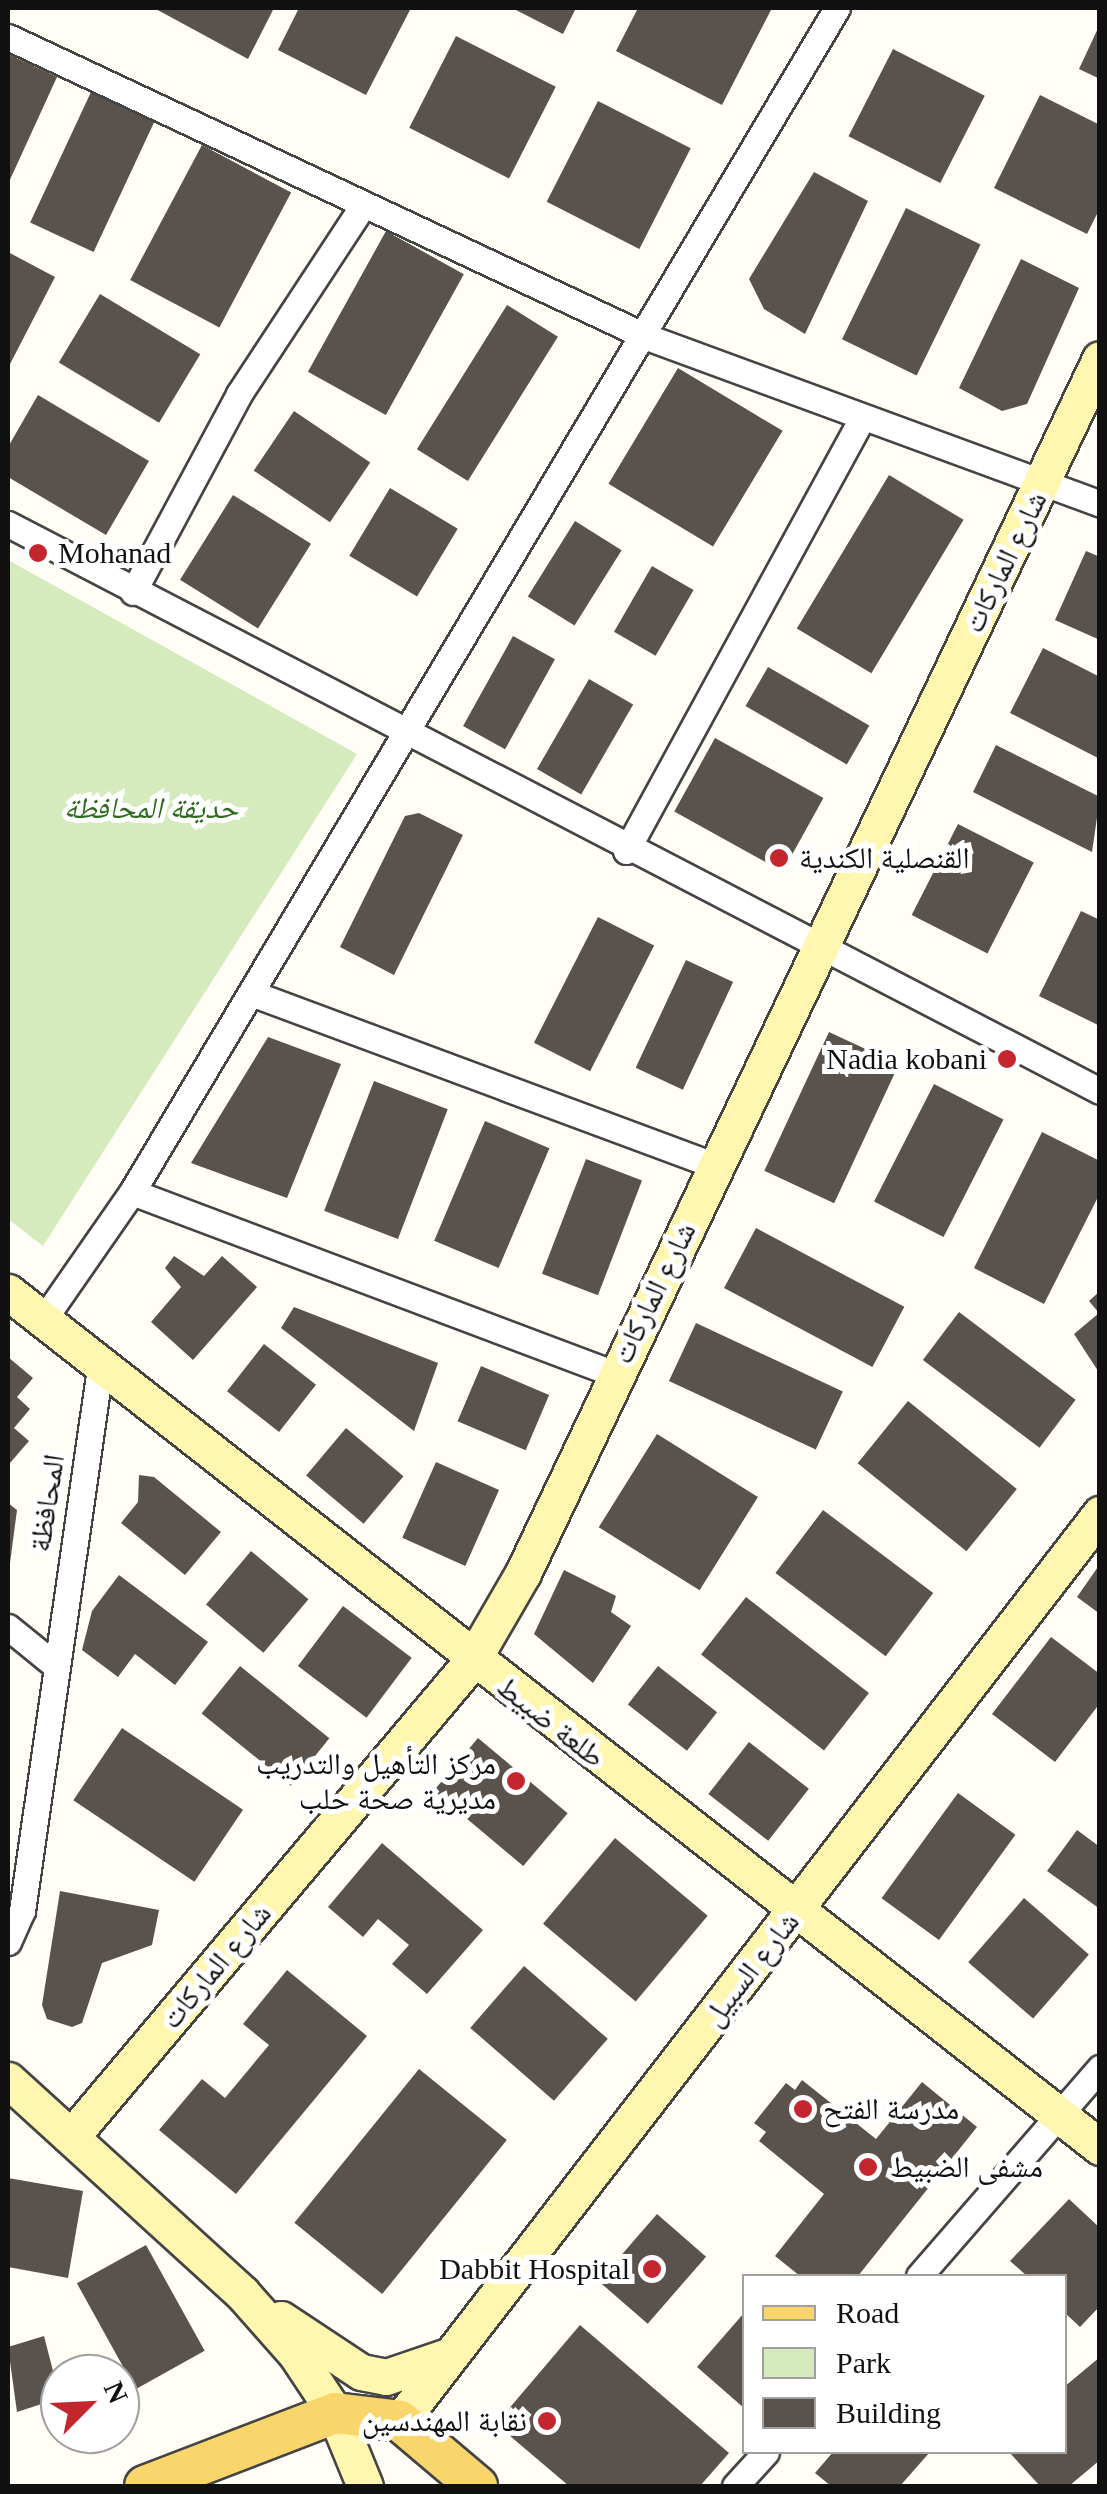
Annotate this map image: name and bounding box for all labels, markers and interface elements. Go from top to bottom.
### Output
street label: شارع الماركات [955,485,1055,639]
place label: Mohanad [58,535,171,571]
marker: Mohanad [27,542,49,564]
park label: حديقة المحافظة [64,790,238,826]
place label: القنصلية الكندية [799,840,970,876]
marker: القنصلية الكندية [768,847,790,869]
place label: Nadia kobani [826,1041,987,1077]
marker: Nadia kobani [996,1048,1018,1070]
street label: شارع الماركات [604,1216,704,1370]
street label: المحافظة [22,1452,72,1554]
street label: طلعة ضبيط [490,1669,612,1775]
place label: مركز التأهيل والتدريب مديرية صحة حلب [256,1746,496,1816]
marker: مركز التأهيل والتدريب مديرية صحة حلب [505,1770,527,1792]
street label: شارع الماركات [153,1896,279,2036]
street label: شارع السبيل [695,1905,807,2033]
place label: مدرسة الفتح [823,2091,959,2127]
marker: مدرسة الفتح [792,2098,814,2120]
place label: مشفى الضبيط [890,2149,1043,2185]
marker: مشفى الضبيط [855,2154,881,2180]
place label: Dabbit Hospital [439,2251,630,2287]
marker: Dabbit Hospital [639,2256,665,2282]
legend [742,2274,1067,2454]
text: Road [836,2296,899,2329]
text: Park [836,2346,891,2379]
north arrow [40,2354,140,2454]
text: N [98,2377,134,2408]
text: Building [836,2396,941,2429]
place label: نقابة المهندسين [362,2403,527,2439]
marker: نقابة المهندسين [536,2410,558,2432]

